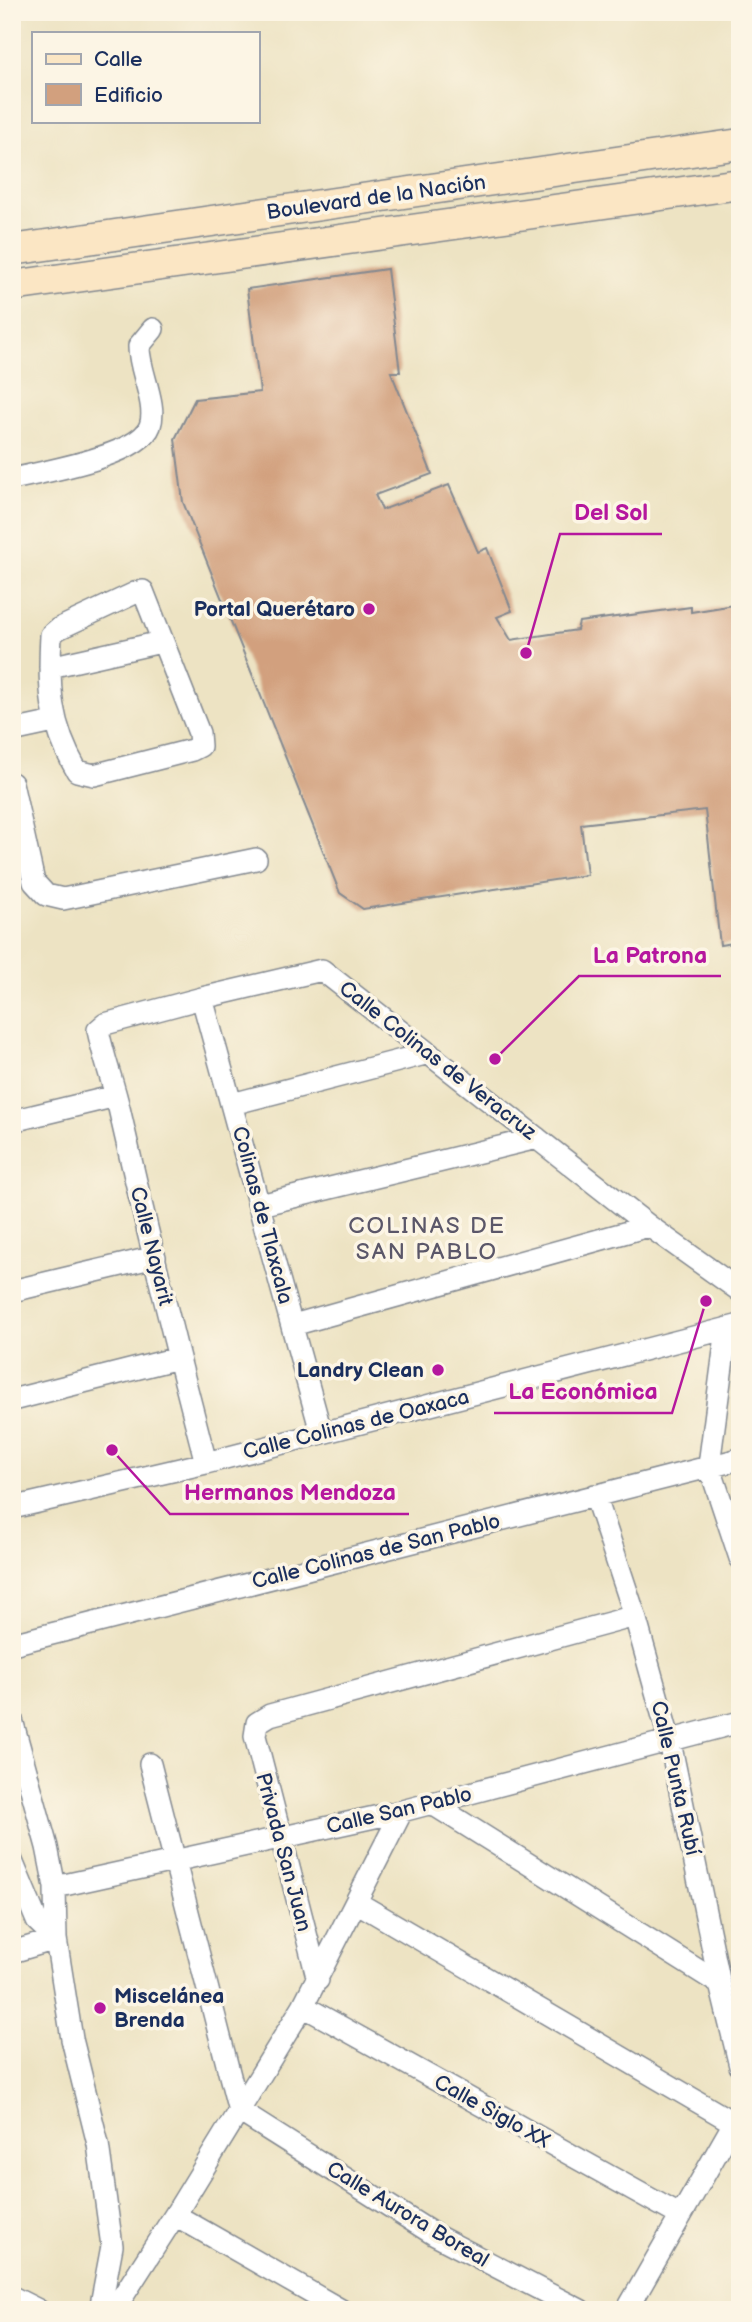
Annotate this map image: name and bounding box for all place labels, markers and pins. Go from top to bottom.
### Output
callout: Del Sol [560,490,662,534]
place label: Portal Querétaro [194,597,355,622]
marker: Portal Querétaro [361,601,377,617]
callout: La Patrona [579,932,721,976]
place label: Landry Clean [297,1358,424,1383]
marker: Landry Clean [430,1362,446,1378]
callout: La Económica [494,1369,672,1413]
callout: Hermanos Mendoza [170,1470,409,1514]
place label: Miscelánea Brenda [114,1984,224,2033]
marker: Miscelánea Brenda [92,2000,108,2016]

